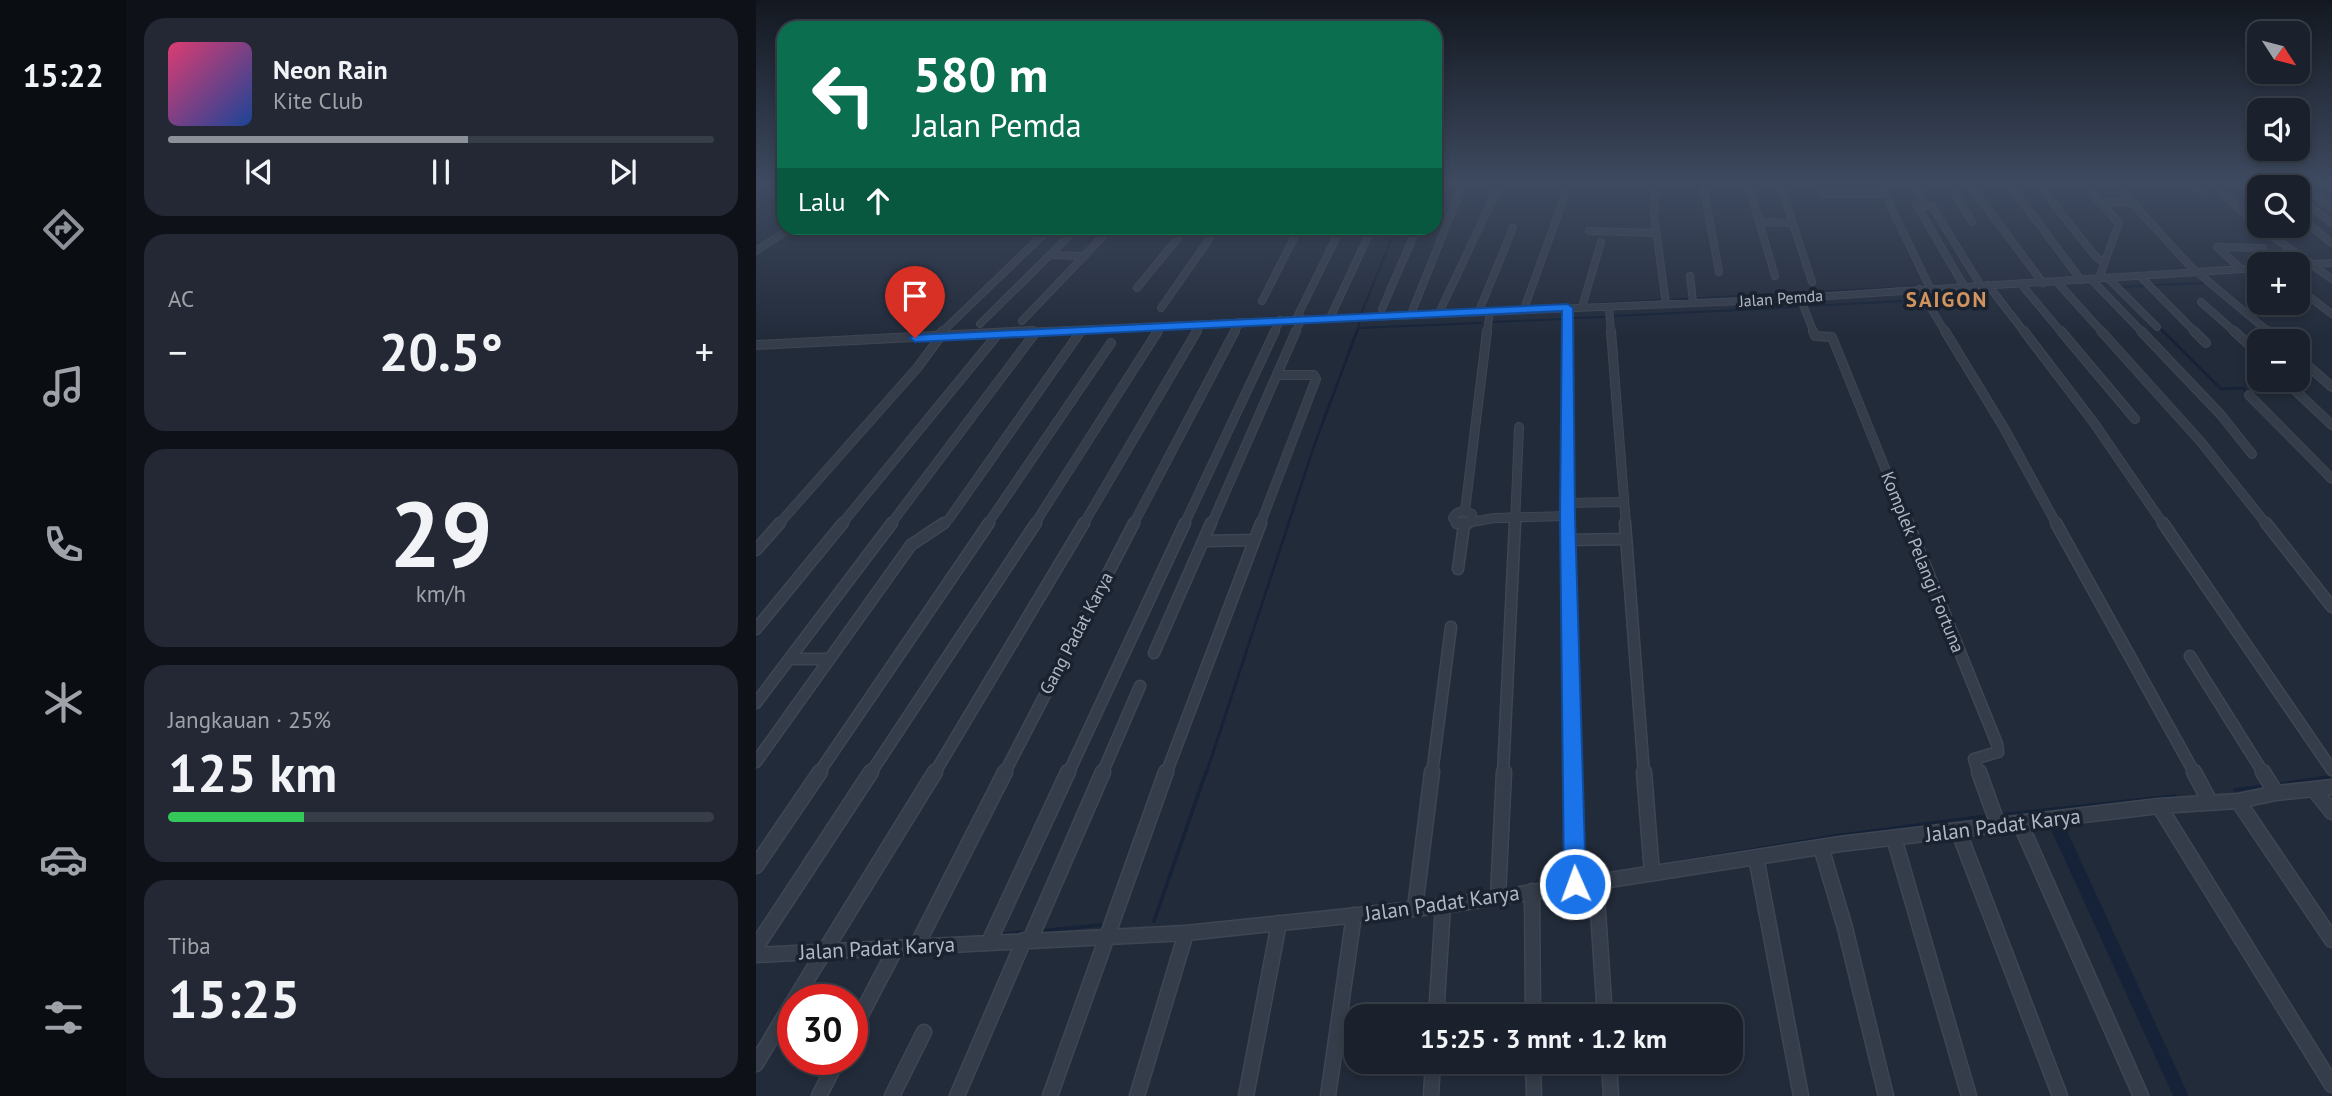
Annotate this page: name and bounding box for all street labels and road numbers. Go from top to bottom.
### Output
street label: Jalan Pemda [1737,285,1824,311]
street label: Komplek Pelangi Fortuna [1876,468,1970,656]
street label: Gang Padat Karya [1034,568,1118,698]
street label: Jalan Padat Karya [1923,802,2082,848]
street label: Jalan Padat Karya [1362,879,1521,927]
street label: Jalan Padat Karya [797,930,956,966]

